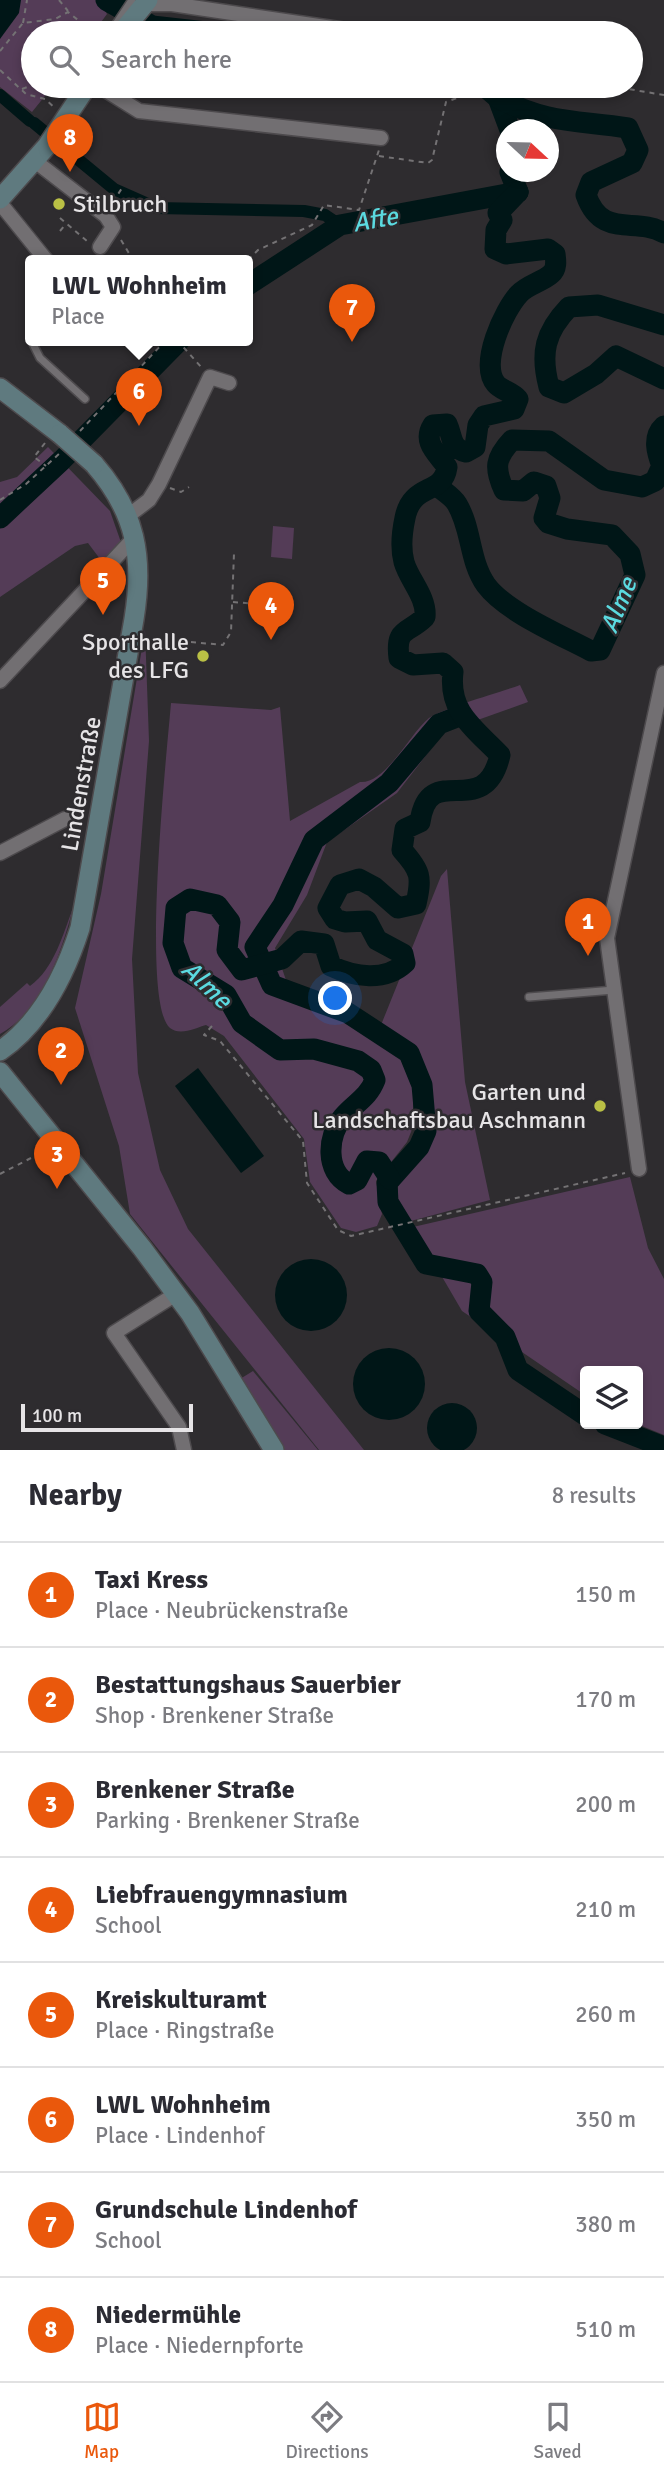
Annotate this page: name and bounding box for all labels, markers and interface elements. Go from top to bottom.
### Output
search box [21,21,643,98]
icon: search [45,41,83,79]
text: Search here [101,44,232,76]
pin: 8 [47,114,93,172]
north arrow [496,119,559,182]
place label: Stilbruch [73,189,167,219]
marker: Stilbruch [51,196,67,212]
water label: Afte [350,200,402,240]
popup [25,255,253,346]
text: LWL Wohnheim [51,270,227,302]
pin: 7 [329,284,375,342]
text: Place [51,302,105,331]
pin: 6 [116,368,162,426]
pin: 5 [80,557,126,615]
water label: Alme [593,571,645,638]
pin: 4 [248,582,294,640]
place label: Sporthalle des LFG [82,627,189,685]
marker: Sporthalle des LFG [195,648,211,664]
street label: Lindenstraße [54,714,108,854]
pin: 1 [565,898,611,956]
water label: Alme [175,954,240,1017]
your location [318,981,352,1015]
pin: 2 [38,1027,84,1085]
place label: Garten und Landschaftsbau Aschmann [312,1077,586,1135]
marker: Garten und Landschaftsbau Aschmann [592,1098,608,1114]
pin: 3 [34,1131,80,1189]
map controls [580,1366,643,1429]
button: layers [580,1366,643,1429]
scale bar [21,1401,192,1433]
text: 100 m [32,1404,82,1428]
text: Nearby [28,1477,122,1514]
text: 8 results [552,1481,636,1510]
text: Taxi Kress [95,1564,208,1596]
text: 1 [45,1580,57,1609]
text: 150 m [575,1580,636,1609]
text: Place · Neubrückenstraße [95,1596,349,1625]
text: Bestattungshaus Sauerbier [95,1669,401,1701]
text: 2 [45,1685,57,1714]
text: 170 m [575,1685,636,1714]
text: Shop · Brenkener Straße [95,1701,334,1730]
text: Brenkener Straße [95,1774,295,1806]
text: 3 [45,1790,57,1819]
text: 200 m [575,1790,636,1819]
text: Parking · Brenkener Straße [95,1806,360,1835]
text: Liebfrauengymnasium [95,1879,348,1911]
text: 4 [45,1895,57,1924]
text: 210 m [575,1895,636,1924]
text: School [95,1911,162,1940]
text: Kreiskulturamt [95,1984,267,2016]
text: 5 [45,2000,57,2029]
text: 260 m [575,2000,636,2029]
text: Place · Ringstraße [95,2016,275,2045]
text: LWL Wohnheim [95,2089,271,2121]
text: 6 [45,2105,57,2134]
text: 350 m [575,2105,636,2134]
text: Place · Lindenhof [95,2121,264,2150]
text: Grundschule Lindenhof [95,2194,357,2226]
text: 7 [45,2210,57,2239]
text: 380 m [575,2210,636,2239]
text: School [95,2226,162,2255]
text: Niedermühle [95,2299,241,2331]
text: 8 [45,2315,57,2344]
text: 510 m [575,2315,636,2344]
text: Place · Niedernpforte [95,2331,304,2360]
tab: Map [83,2398,121,2464]
tab: Directions [286,2398,369,2464]
tab: Saved [534,2398,581,2464]

